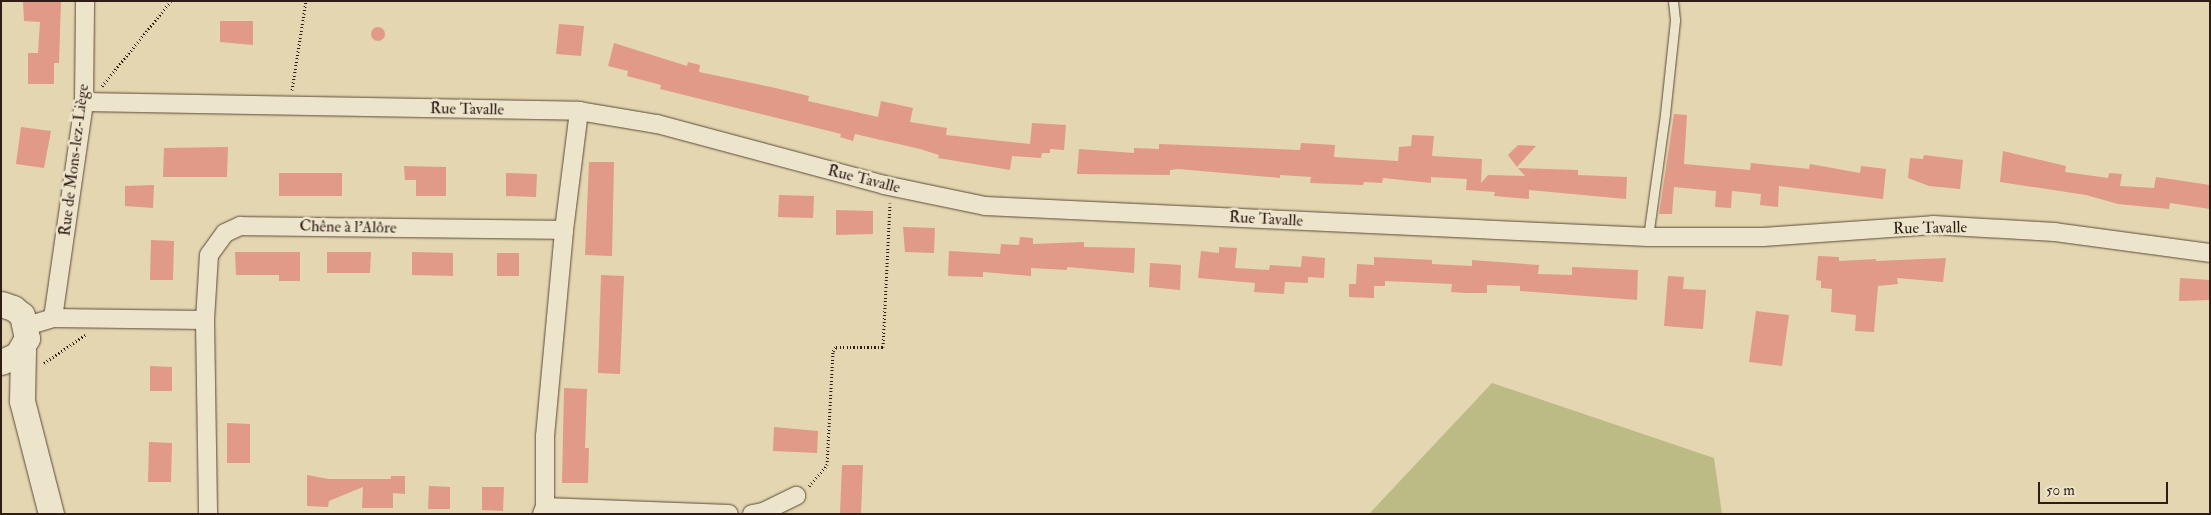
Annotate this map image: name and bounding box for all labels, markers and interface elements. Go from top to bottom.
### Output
street label: Rue de Mons-lez-Liège [55,83,93,237]
street label: Rue Tavalle [430,99,504,119]
street label: Rue Tavalle [826,161,902,197]
street label: Rue Tavalle [1228,207,1304,231]
street label: Chêne à l'Alôre [299,217,397,237]
street label: Rue Tavalle [1893,218,1967,238]
scale bar [2041,472,2171,504]
text: 50 m [2046,481,2075,500]

